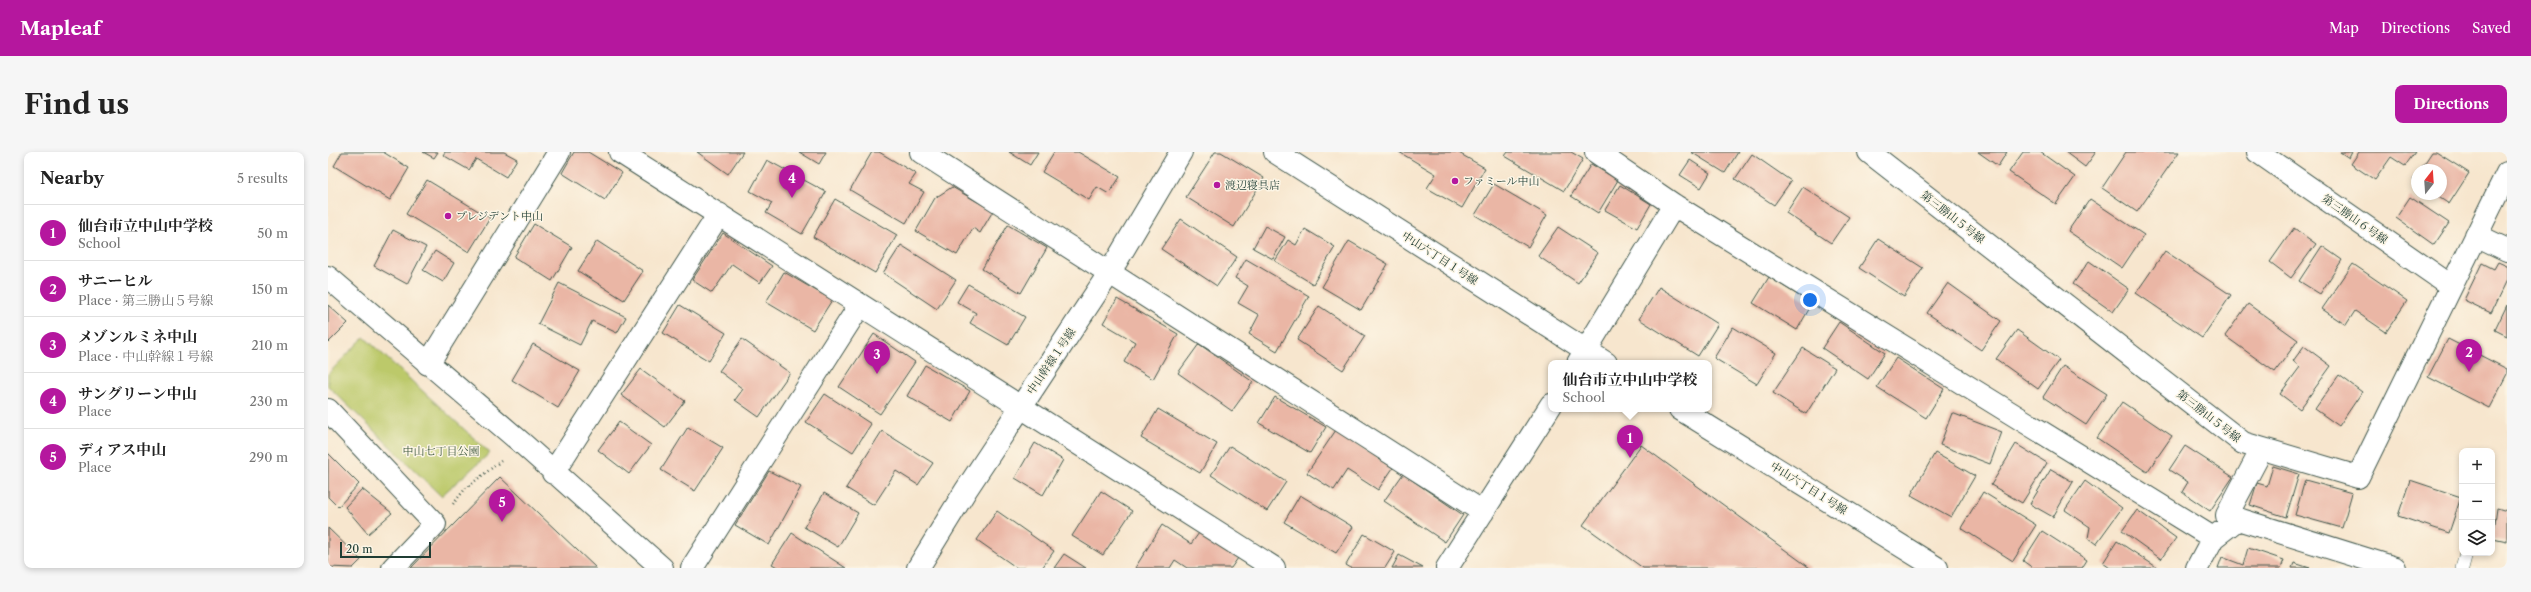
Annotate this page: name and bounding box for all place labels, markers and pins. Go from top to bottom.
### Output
pin: 4 [779,165,805,198]
place label: ファミール中山 [1463,174,1540,188]
marker: ファミール中山 [1450,176,1460,186]
place label: 渡辺寝具店 [1225,178,1280,192]
marker: 渡辺寝具店 [1212,180,1222,190]
place label: プレジデント中山 [456,209,543,223]
marker: プレジデント中山 [443,211,453,221]
pin: 2 [2456,339,2482,372]
pin: 3 [864,341,890,374]
pin: 1 [1617,425,1643,458]
pin: 5 [489,489,515,522]

